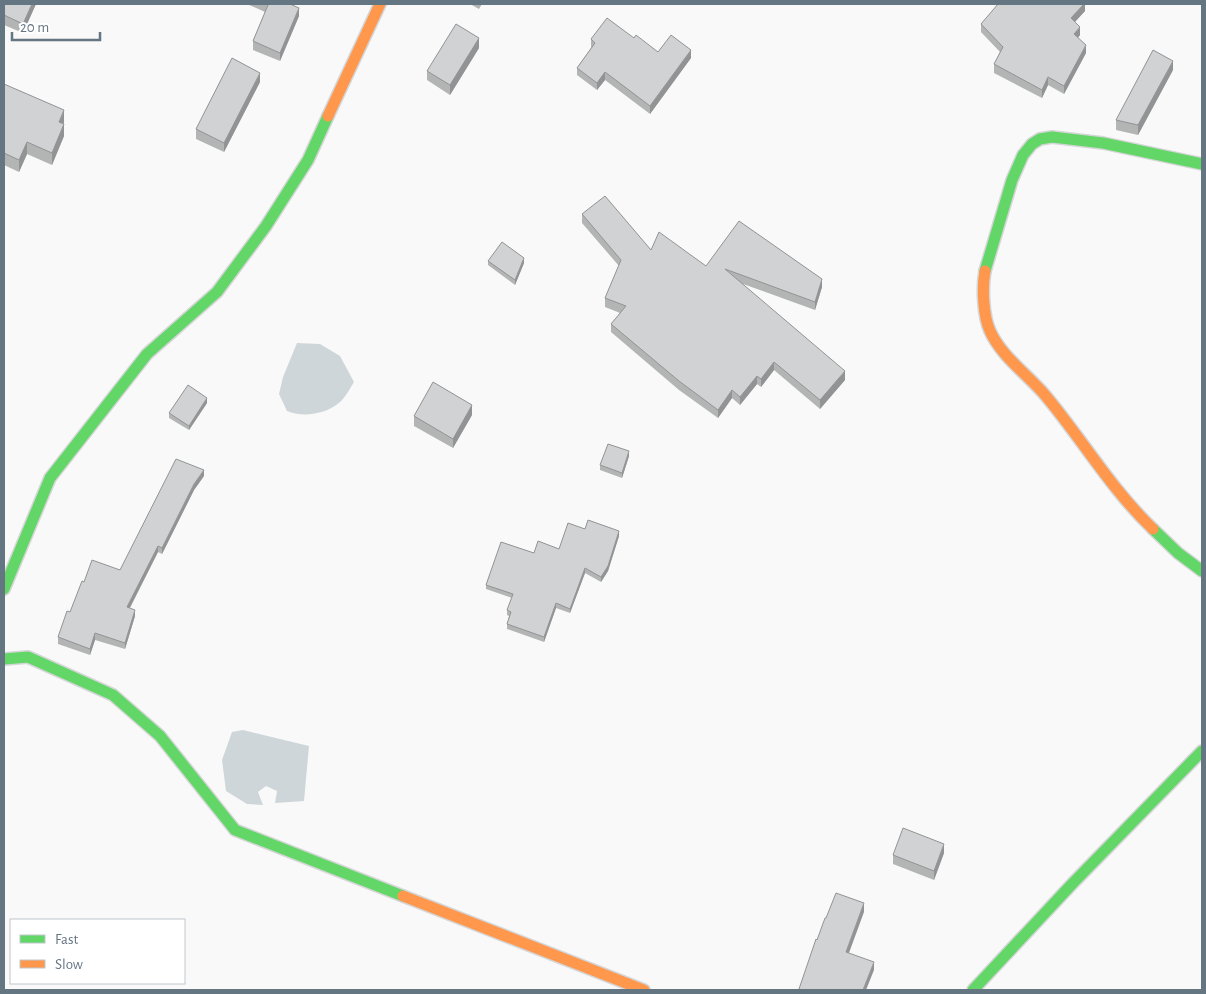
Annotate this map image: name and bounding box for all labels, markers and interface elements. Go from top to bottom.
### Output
scale bar [12,10,100,42]
text: 20 m [20,20,49,35]
legend [10,919,185,984]
text: Fast [55,932,79,947]
text: Slow [55,957,83,972]

